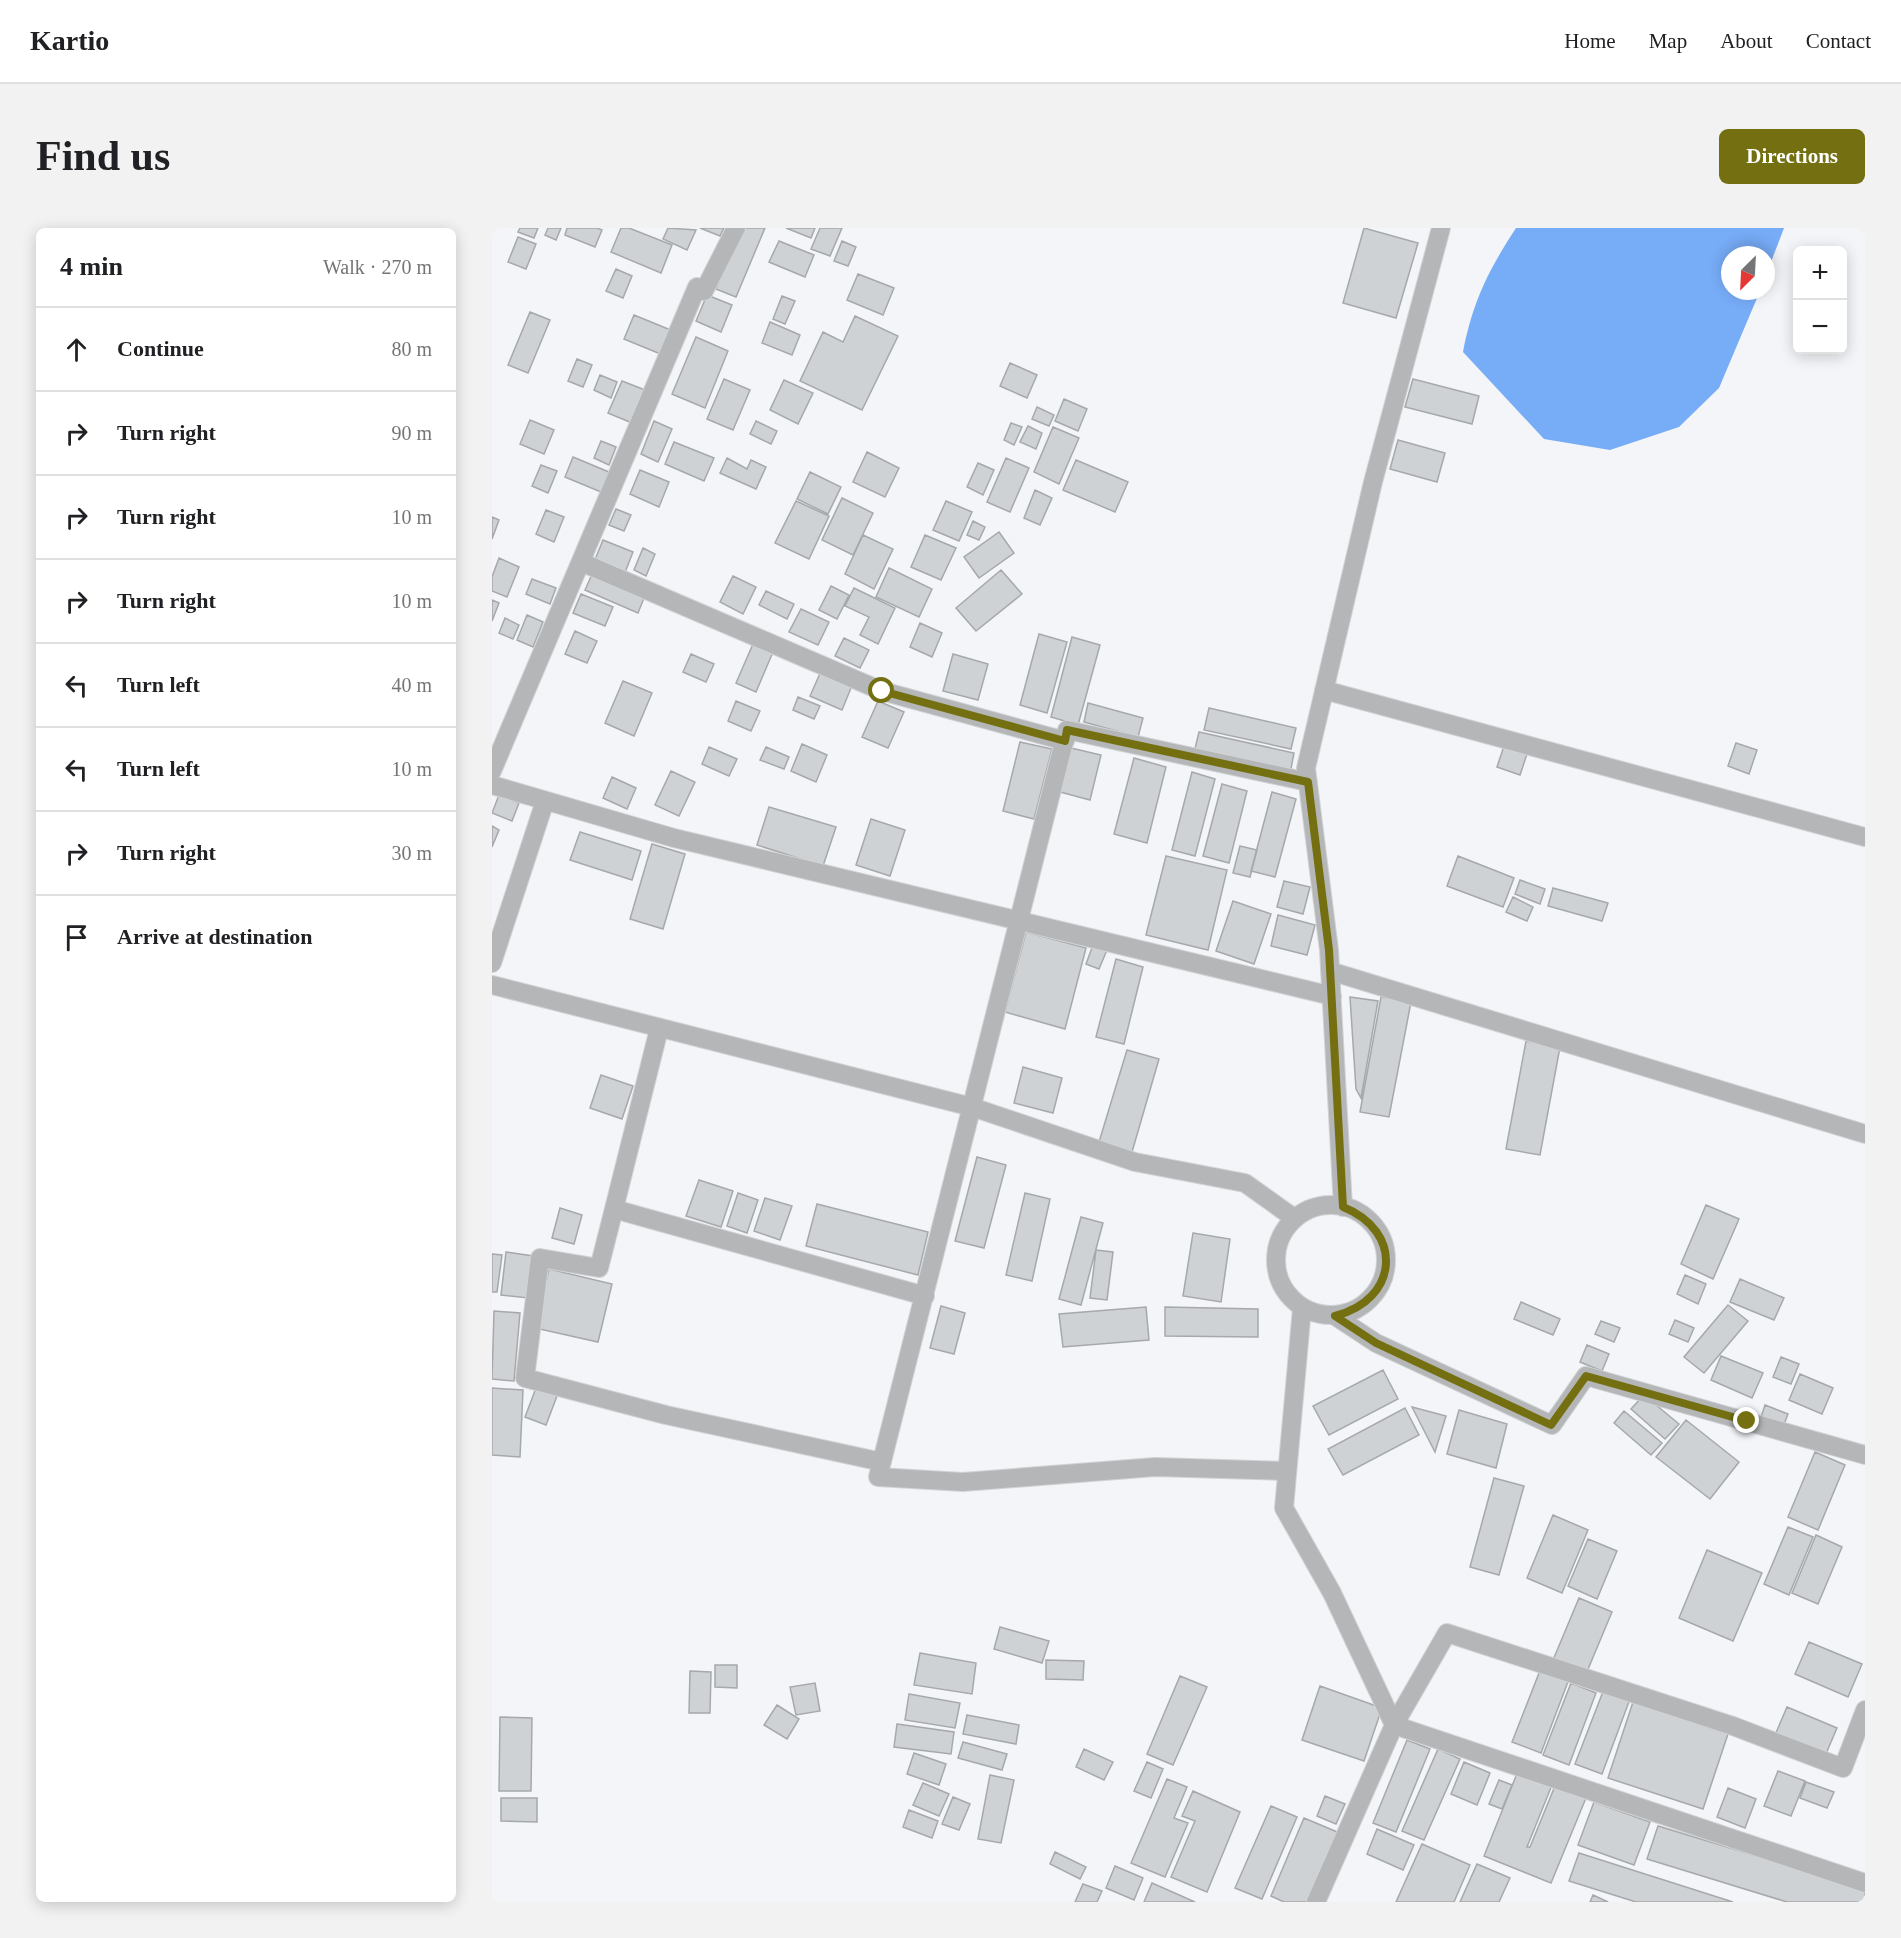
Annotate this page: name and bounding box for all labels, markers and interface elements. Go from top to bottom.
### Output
text: Kartio [30,25,109,56]
text: Home [1564,29,1616,53]
text: Map [1649,29,1687,53]
text: About [1720,29,1773,53]
text: Contact [1806,29,1871,53]
button: Directions [1719,129,1865,184]
text: Find us [36,133,170,179]
north arrow [1721,246,1775,300]
map controls [1793,246,1847,354]
button: + [1793,246,1847,300]
text: 4 min [60,252,123,281]
text: Walk · 270 m [323,256,432,278]
button: − [1793,300,1847,354]
icon: ahead [60,333,93,366]
text: Continue [117,336,204,361]
text: 80 m [391,338,432,360]
icon: right [60,417,93,450]
text: Turn right [117,420,216,445]
text: 90 m [391,422,432,444]
icon: right [60,501,93,534]
text: Turn right [117,504,216,529]
text: 10 m [391,506,432,528]
icon: right [60,585,93,618]
text: Turn right [117,588,216,613]
text: 10 m [391,590,432,612]
icon: left [60,669,93,702]
text: Turn left [117,672,200,697]
text: 40 m [391,674,432,696]
route start [868,677,894,703]
icon: left [60,753,93,786]
text: Turn left [117,756,200,781]
text: 10 m [391,758,432,780]
icon: right [60,837,93,870]
text: Turn right [117,840,216,865]
text: 30 m [391,842,432,864]
icon: arrive [60,921,93,954]
text: Arrive at destination [117,924,313,949]
route end [1733,1407,1759,1433]

